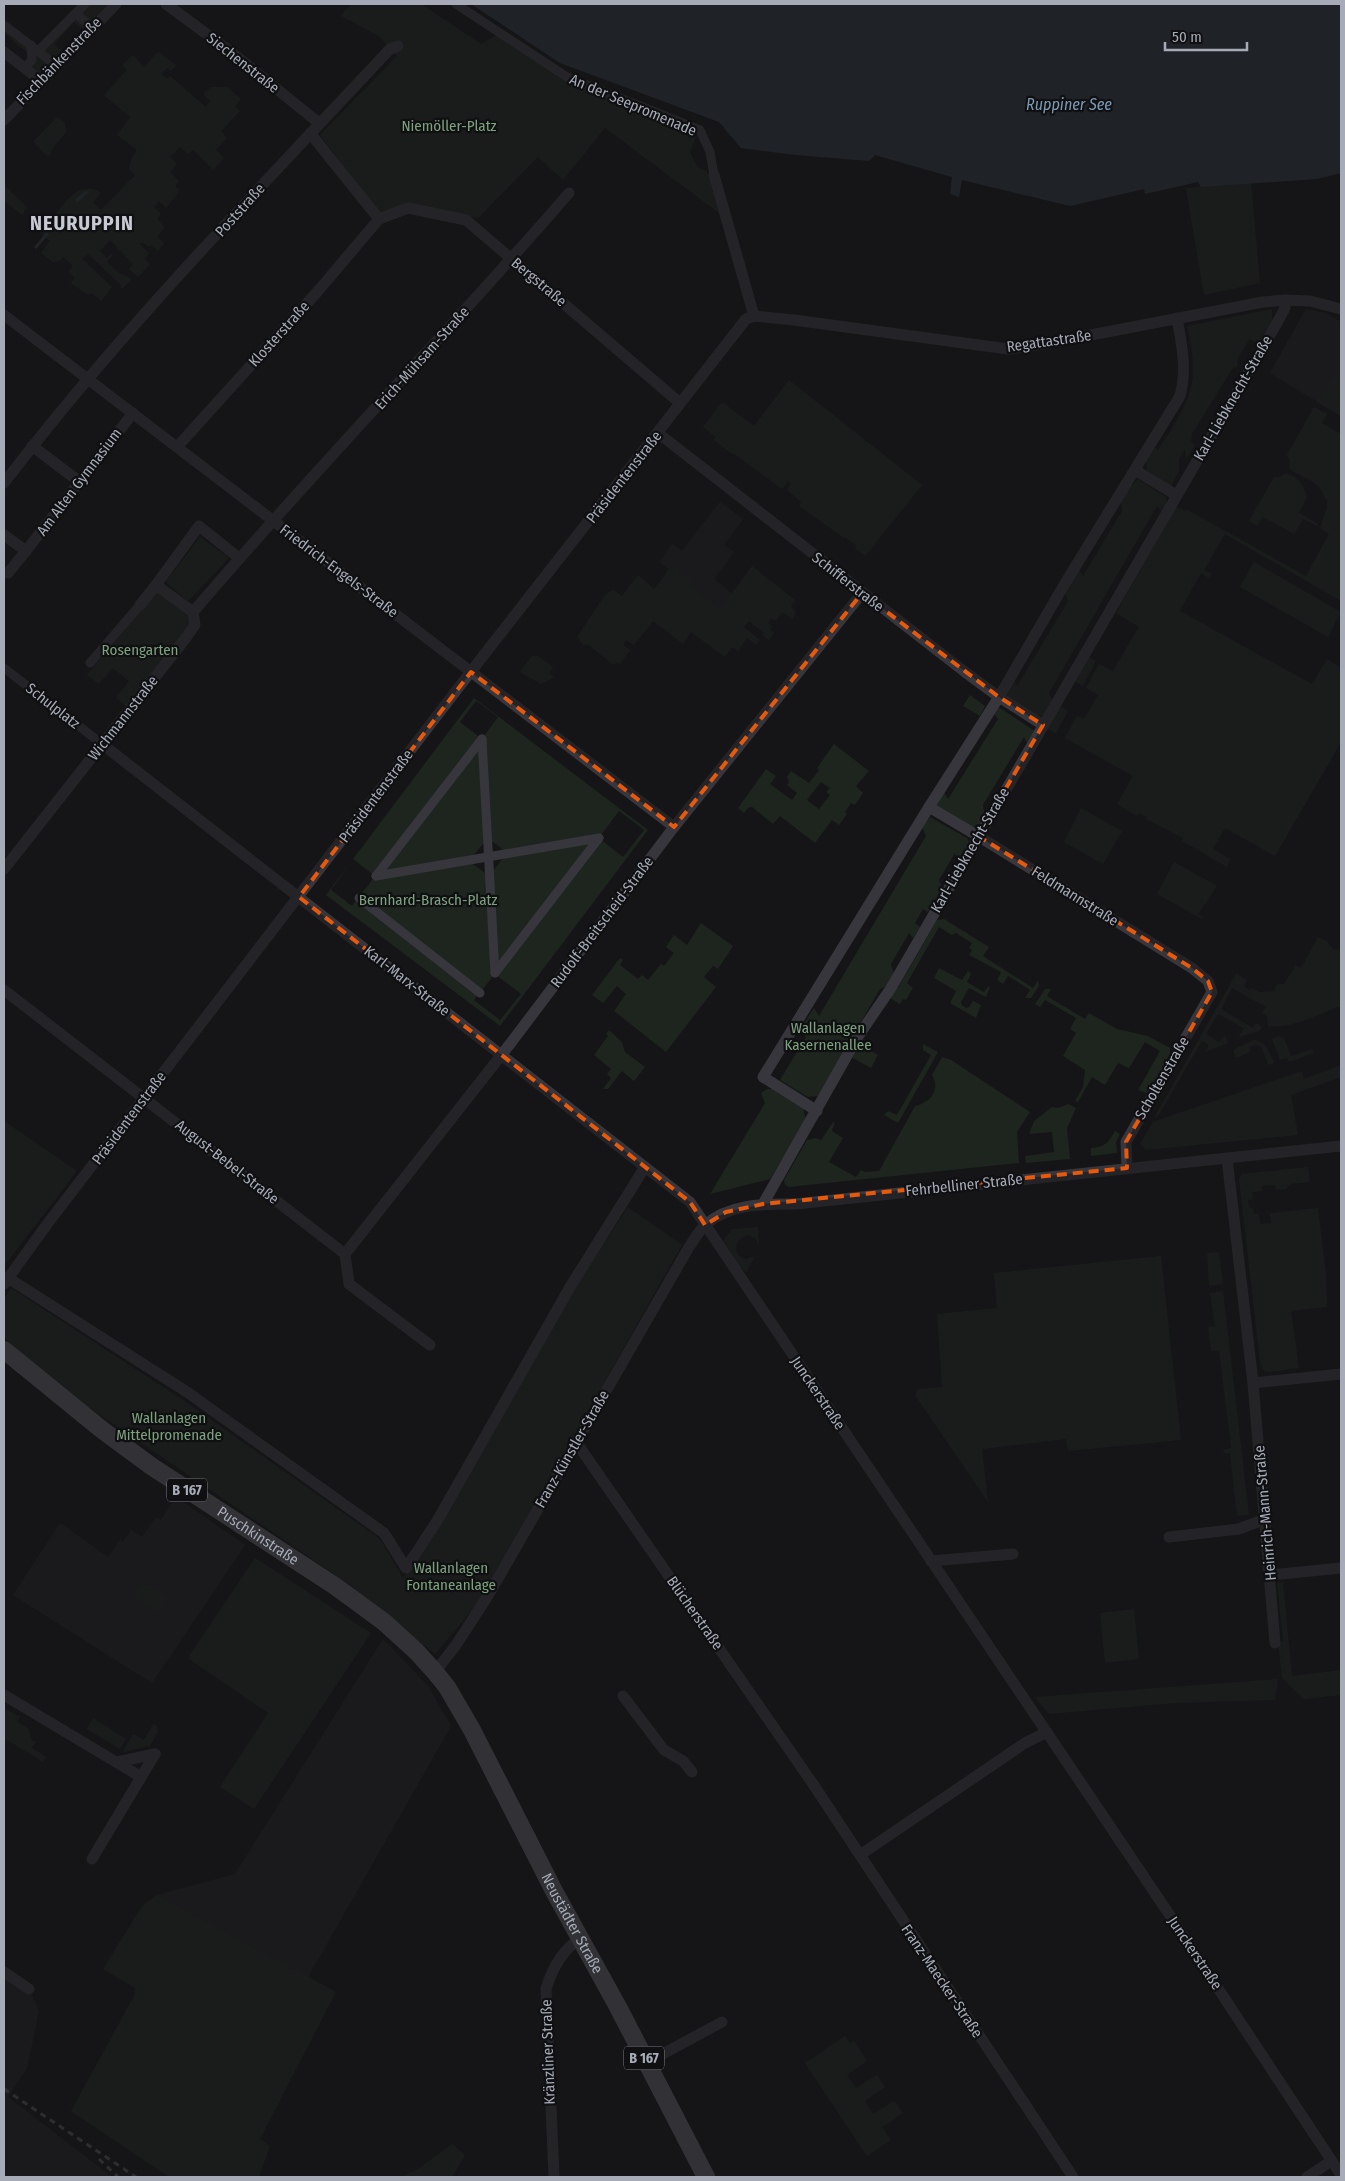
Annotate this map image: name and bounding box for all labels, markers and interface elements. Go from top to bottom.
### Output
street label: Fischbänkenstraße [13,13,105,109]
scale bar [1165,20,1248,52]
text: 50 m [1172,28,1202,46]
street label: Siechenstraße [203,29,283,97]
street label: An der Seepromenade [567,70,699,140]
water label: Ruppiner See [1026,95,1112,114]
park label: Niemöller-Platz [401,117,497,135]
street label: Poststraße [211,180,269,240]
district label: NEURUPPIN [30,211,134,235]
street label: Bergstraße [508,254,570,310]
street label: Klosterstraße [245,297,313,371]
street label: Erich-Mühsam-Straße [371,303,473,413]
street label: Regattastraße [1006,326,1092,356]
street label: Karl-Liebknecht-Straße [1190,332,1276,464]
street label: Am Alten Gymnasium [33,425,125,539]
street label: Präsidentenstraße [582,427,666,527]
street label: Friedrich-Engels-Straße [276,521,402,621]
street label: Schifferstraße [809,548,887,616]
park label: Rosengarten [102,641,178,659]
street label: Wichmannstraße [84,672,162,764]
street label: Schulplatz [22,679,84,733]
street label: Präsidentenstraße [335,746,417,846]
street label: Karl-Liebknecht-Straße [927,784,1013,916]
street label: Rudolf-Breitscheid-Straße [547,853,657,991]
street label: Feldmannstraße [1028,862,1122,930]
park label: Bernhard-Brasch-Platz [359,891,497,909]
street label: Karl-Marx-Straße [361,942,453,1020]
park label: Wallanlagen Kasernenallee [784,1019,872,1054]
street label: Scholtenstraße [1131,1033,1193,1123]
street label: Präsidentenstraße [88,1068,170,1168]
street label: August-Bebel-Straße [172,1116,282,1208]
street label: Fehrbelliner Straße [905,1170,1023,1200]
street label: Junckerstraße [787,1353,849,1433]
street label: Franz-Künstler-Straße [531,1387,613,1511]
park label: Wallanlagen Mittelpromenade [116,1409,222,1444]
street label: Heinrich-Mann-Straße [1250,1445,1280,1581]
road number: B 167 [167,1478,207,1502]
street label: Puschkinstraße [214,1503,302,1569]
park label: Wallanlagen Fontaneanlage [406,1559,496,1594]
street label: Blücherstraße [663,1573,727,1653]
street label: Neustädter Straße [537,1870,607,1977]
street label: Junckerstraße [1164,1913,1226,1993]
street label: Franz-Maecker-Straße [897,1921,987,2041]
street label: Kränzliner Straße [537,1999,559,2105]
road number: B 167 [624,2046,664,2070]

